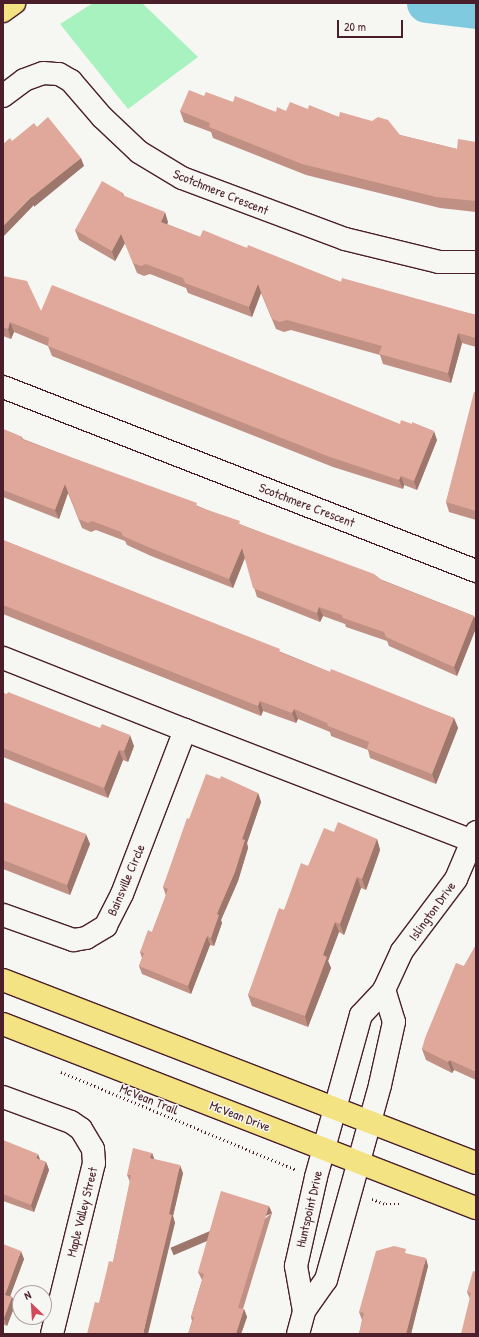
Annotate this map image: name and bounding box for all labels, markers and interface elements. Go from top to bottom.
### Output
scale bar [339,12,405,38]
text: 20 m [344,18,366,35]
street label: Scotchmere Crescent [171,166,271,218]
street label: Scotchmere Crescent [257,480,357,530]
street label: Bainsville Circle [104,842,148,918]
street label: Islington Drive [405,878,459,944]
street label: McVean Trail [117,1080,181,1118]
street label: McVean Drive [207,1097,273,1135]
street label: Maple Valley Street [63,1166,101,1258]
street label: Huntspoint Drive [293,1169,325,1249]
north arrow [12,1285,52,1325]
text: N [22,1287,33,1303]

